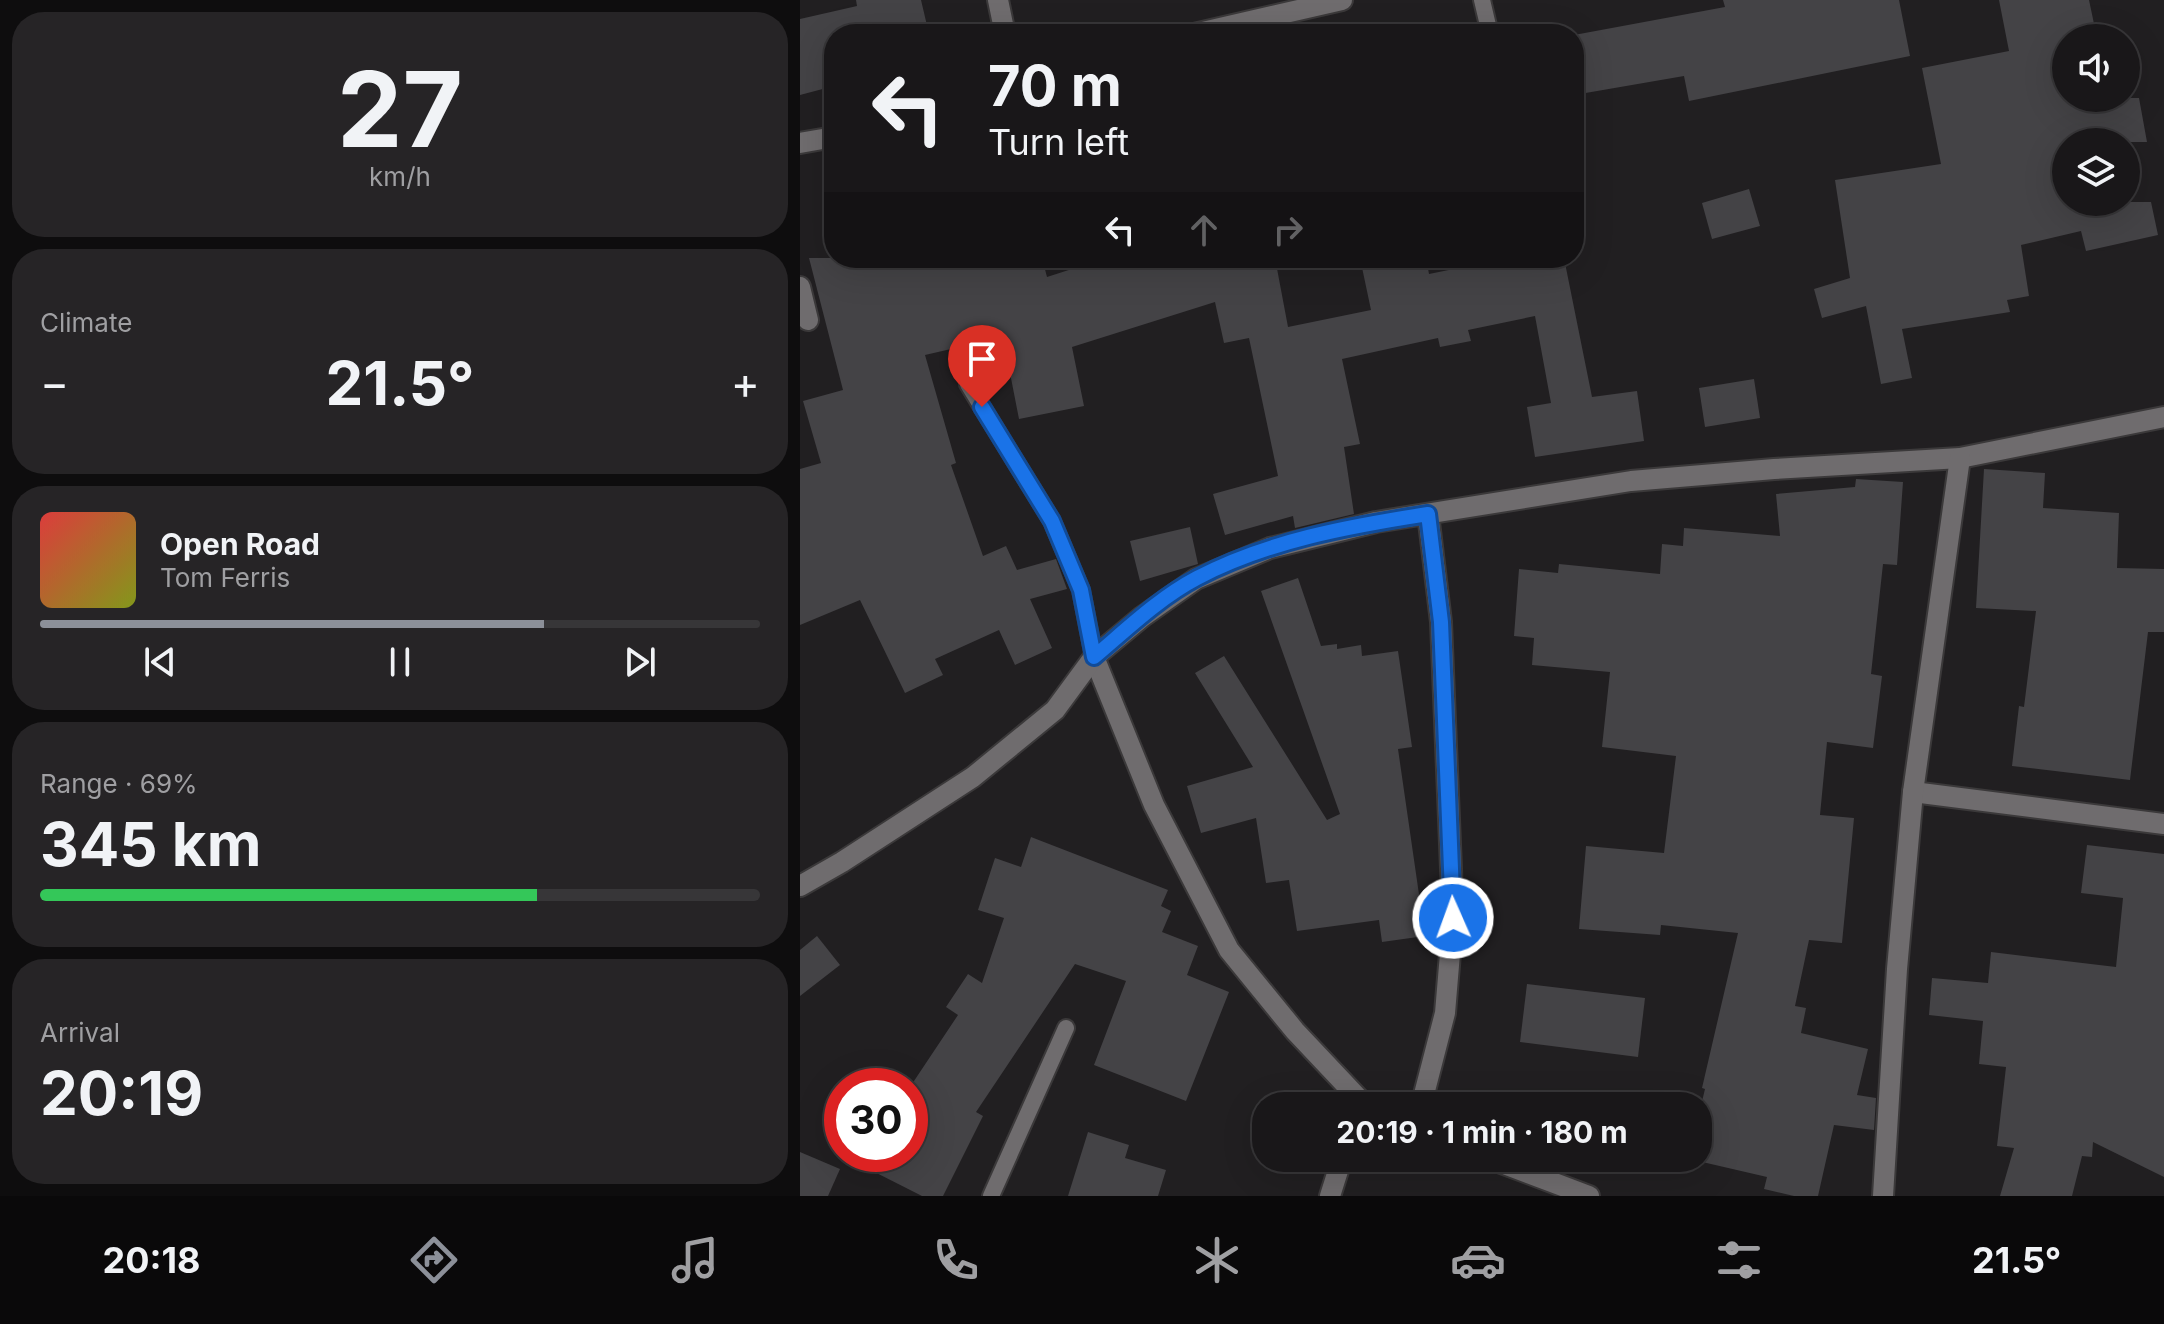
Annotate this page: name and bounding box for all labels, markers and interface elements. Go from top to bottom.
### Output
map controls [2052,24,2140,216]
button: sound [2052,24,2140,112]
text: 27 [337,46,463,172]
text: 70 m [988,52,1122,120]
icon: left [856,56,960,160]
text: Turn left [988,120,1129,164]
button: layers [2052,128,2140,216]
text: km/h [369,161,431,192]
icon: left [1098,208,1142,252]
icon: ahead [1182,208,1226,252]
icon: right [1266,208,1310,252]
text: Climate [40,307,132,338]
pin [948,325,1016,407]
icon: arrive [960,337,1004,381]
text: 21.5° [326,347,474,419]
text: − [40,356,69,410]
text: + [731,356,760,410]
text: Open Road [160,526,320,562]
text: Tom Ferris [160,562,290,593]
icon: previous [138,640,182,684]
icon: pause [378,640,422,684]
icon: next [618,640,662,684]
text: Range · 69% [40,768,198,799]
text: 345 km [40,808,261,880]
position arrow [1411,876,1495,960]
text: Arrival [40,1017,120,1048]
text: 20:19 [40,1057,203,1129]
speed limit sign: 30 [824,1068,928,1172]
text: 20:19 · 1 min · 180 m [1336,1114,1628,1150]
icon: directions [406,1232,462,1288]
icon: music [667,1232,723,1288]
icon: phone [928,1232,984,1288]
icon: climate [1189,1232,1245,1288]
icon: car [1450,1232,1506,1288]
icon: filters [1711,1232,1767,1288]
text: 20:18 [103,1238,200,1282]
text: 21.5° [1972,1238,2061,1282]

